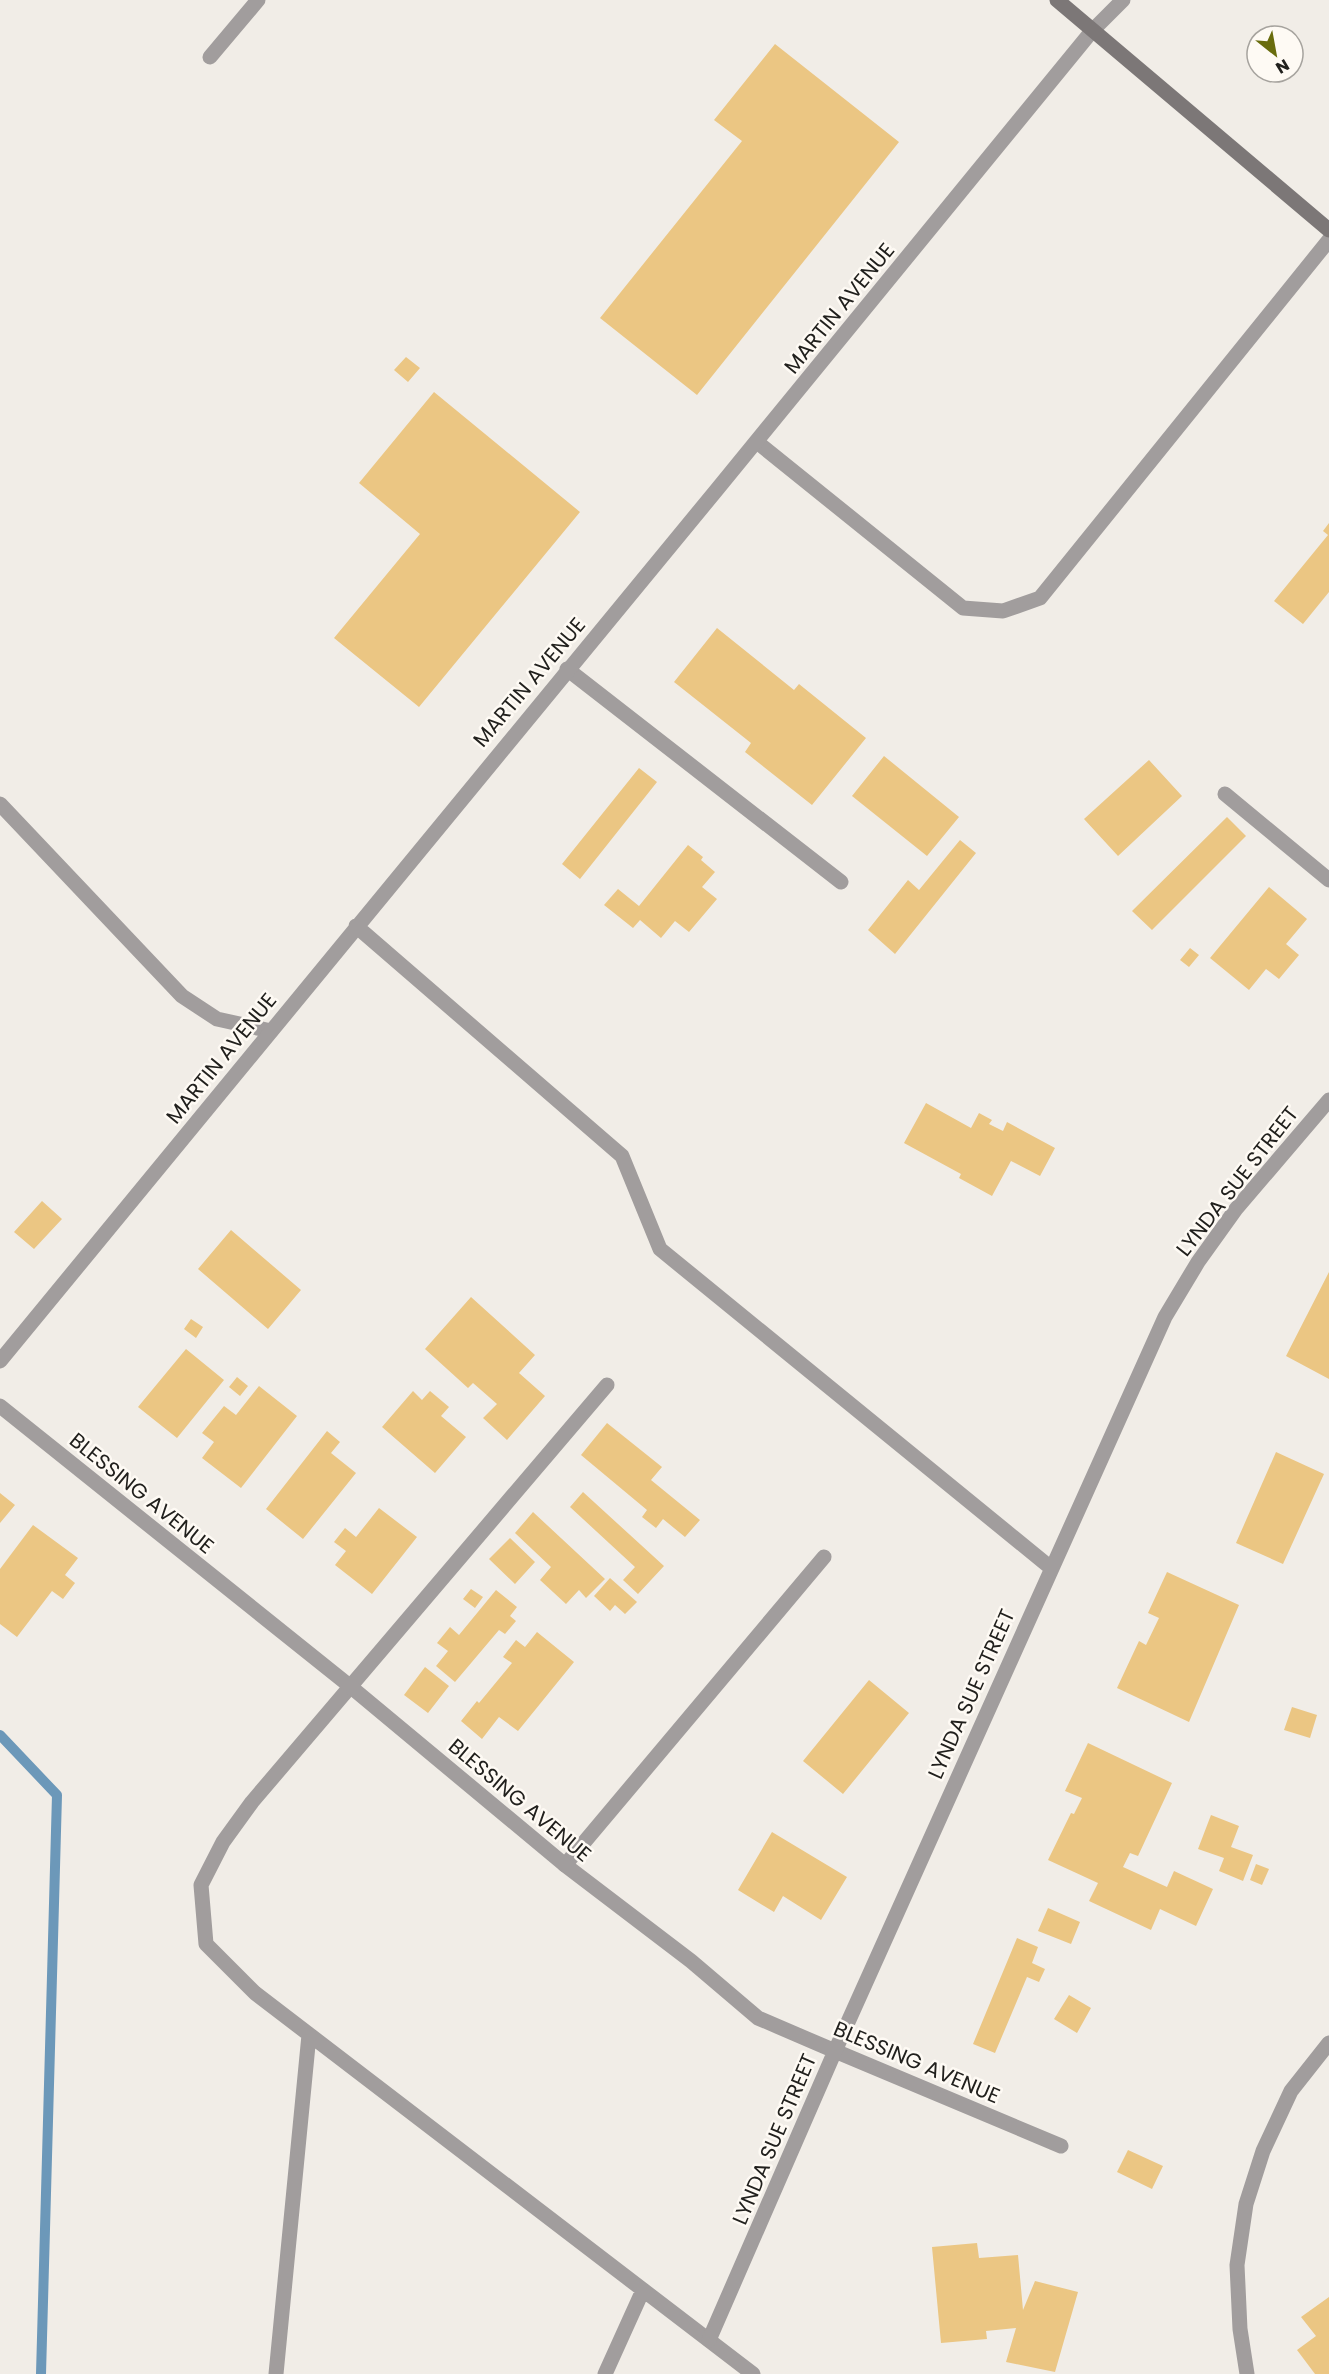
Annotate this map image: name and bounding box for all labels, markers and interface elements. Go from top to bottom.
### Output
north arrow [1245,24,1305,84]
text: N [1271,53,1294,79]
street label: MARTIN AVENUE [777,236,901,380]
street label: MARTIN AVENUE [466,611,592,753]
street label: MARTIN AVENUE [159,986,283,1130]
street label: LYNDA SUE STREET [1169,1100,1305,1262]
street label: BLESSING AVENUE [64,1426,220,1560]
street label: LYNDA SUE STREET [921,1605,1021,1783]
street label: BLESSING AVENUE [442,1732,598,1868]
street label: BLESSING AVENUE [829,2014,1005,2110]
street label: LYNDA SUE STREET [725,2049,823,2229]

